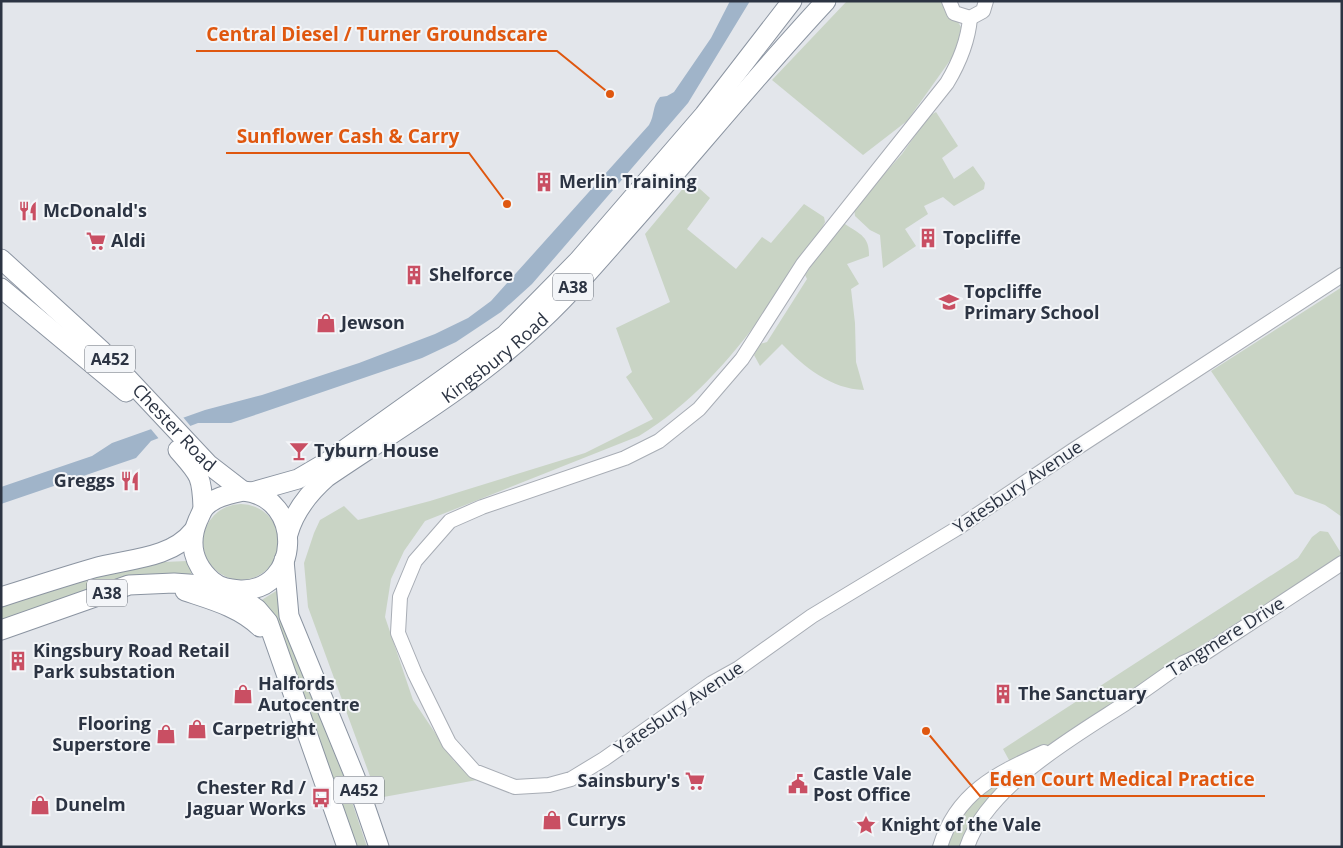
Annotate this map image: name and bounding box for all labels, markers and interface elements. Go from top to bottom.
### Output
callout: Central Diesel / Turner Groundscare [196,17,557,51]
text: Central Diesel / Turner Groundscare [206,21,548,47]
callout: Sunflower Cash & Carry [226,119,469,153]
text: Sunflower Cash & Carry [237,123,460,149]
place label: Merlin Training [559,169,697,193]
building icon: Merlin Training [533,171,555,193]
place label: McDonald's [43,198,147,222]
restaurant icon: McDonald's [17,200,39,222]
place label: Topcliffe [943,225,1021,249]
building icon: Topcliffe [917,227,939,249]
place label: Aldi [111,228,146,252]
supermarket icon: Aldi [85,230,107,252]
place label: Shelforce [429,262,513,286]
building icon: Shelforce [403,264,425,286]
road number: A38 [553,274,593,300]
place label: Topcliffe Primary School [964,279,1099,324]
school or university icon: Topcliffe Primary School [938,291,960,313]
street label: Kingsbury Road [436,307,553,408]
place label: Jewson [339,310,405,334]
shop icon: Jewson [315,312,337,334]
road number: A452 [85,346,135,372]
street label: Chester Road [128,378,221,477]
street label: Yatesbury Avenue [948,434,1087,538]
place label: Tyburn House [314,438,439,462]
bar icon: Tyburn House [288,440,310,462]
place label: Greggs [54,468,115,492]
restaurant icon: Greggs [119,470,141,492]
road number: A38 [87,580,127,606]
street label: Tangmere Drive [1162,591,1289,682]
place label: Kingsbury Road Retail Park substation [33,638,230,683]
building icon: Kingsbury Road Retail Park substation [7,650,29,672]
street label: Yatesbury Avenue [609,655,748,759]
place label: Halfords Autocentre [258,671,360,716]
place label: The Sanctuary [1018,681,1147,705]
shop icon: Halfords Autocentre [232,683,254,705]
building icon: The Sanctuary [992,683,1014,705]
place label: Flooring Superstore [52,711,151,756]
place label: Carpetright [212,716,316,740]
shop icon: Carpetright [186,718,208,740]
shop icon: Flooring Superstore [155,723,177,745]
place label: Castle Vale Post Office [813,761,912,806]
callout: Eden Court Medical Practice [980,762,1265,796]
text: Eden Court Medical Practice [989,766,1255,792]
place label: Sainsbury's [578,768,680,792]
supermarket icon: Sainsbury's [684,770,706,792]
public building icon: Castle Vale Post Office [787,773,809,795]
place label: Chester Rd / Jaguar Works [185,775,307,820]
road number: A452 [334,776,384,804]
bus stop icon: Chester Rd / Jaguar Works [310,787,332,809]
place label: Dunelm [55,792,126,816]
shop icon: Dunelm [29,794,51,816]
place label: Currys [567,807,626,831]
shop icon: Currys [541,809,563,831]
place label: Knight of the Vale [881,812,1041,836]
place icon: Knight of the Vale [855,814,877,836]

